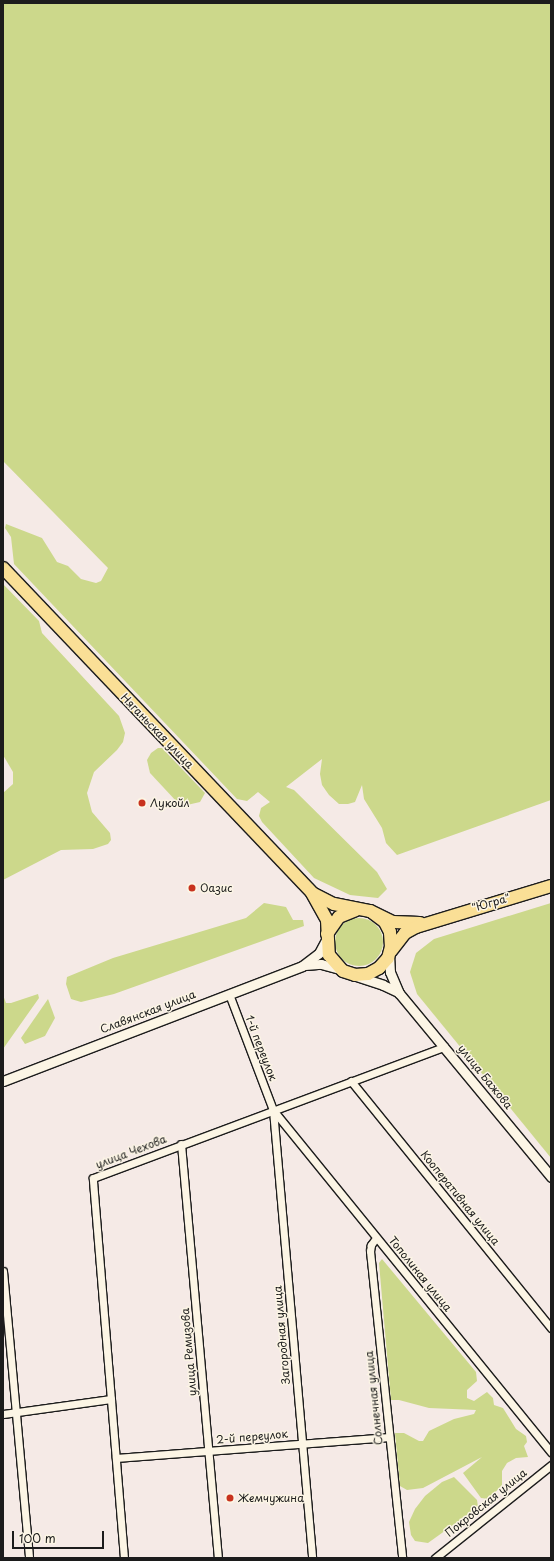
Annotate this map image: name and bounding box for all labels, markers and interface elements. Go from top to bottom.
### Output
street label: Няганьская улица [118,690,196,772]
place label: Лукойл [150,796,190,810]
marker: Лукойл [137,798,147,808]
place label: Оазис [200,881,232,895]
marker: Оазис [187,883,197,893]
street label: "Югра" [470,891,512,915]
street label: Славянская улица [98,988,198,1036]
street label: 1-й переулок [242,1013,280,1083]
street label: улица Бажова [455,1042,515,1112]
street label: улица Чехова [93,1132,169,1172]
street label: Кооперативная улица [418,1148,502,1248]
street label: Тополиная улица [385,1234,455,1314]
street label: Загородная улица [271,1285,293,1385]
street label: улица Ремизова [179,1307,199,1397]
street label: Солнечная улица [362,1350,386,1446]
street label: 2-й переулок [215,1427,289,1447]
street label: Покровская улица [442,1466,530,1540]
place label: Жемчужина [238,1491,304,1505]
marker: Жемчужина [225,1493,235,1503]
scale bar [14,1523,106,1549]
text: 100 m [19,1529,56,1547]

